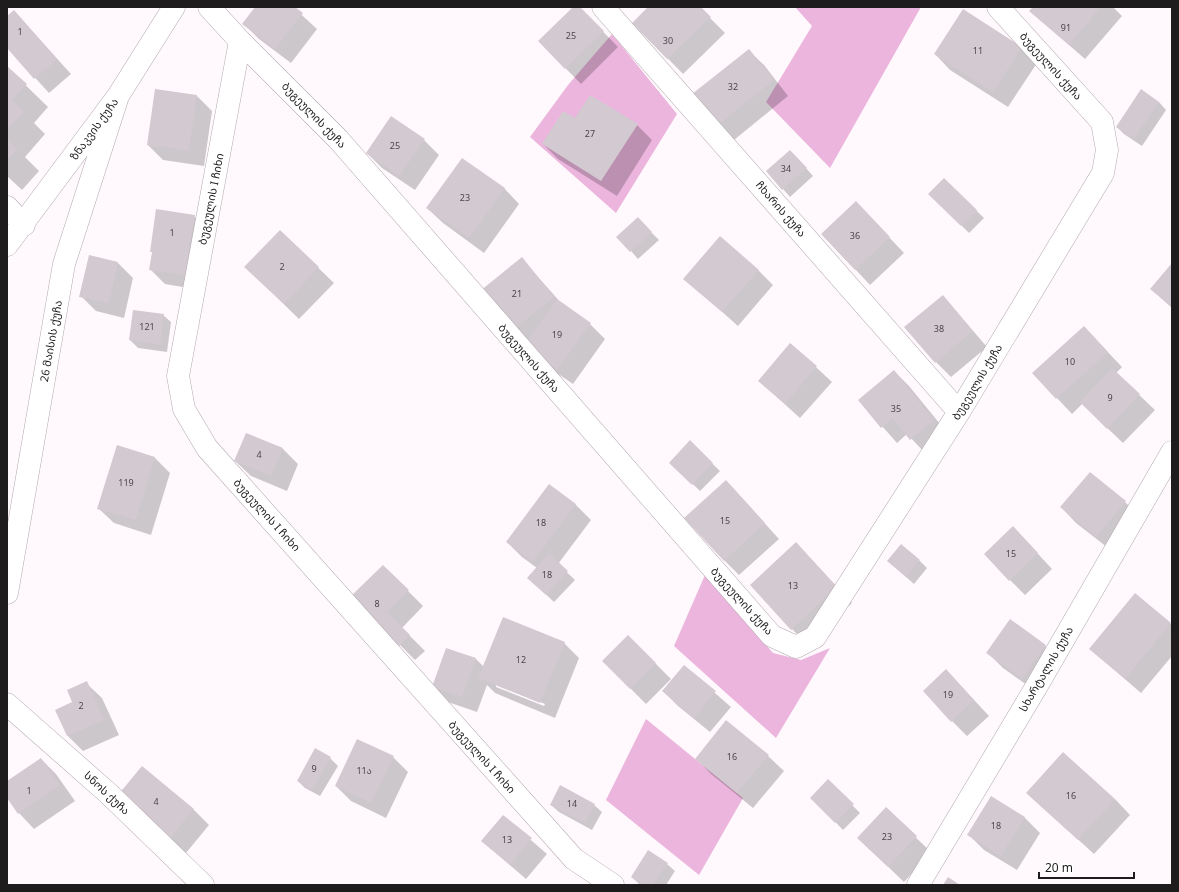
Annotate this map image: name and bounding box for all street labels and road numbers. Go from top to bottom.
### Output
street label: ბუგეულის ქუჩა [1017,29,1086,103]
street label: ბუგეულის ქუჩა [279,78,350,151]
street label: ზნაკვის ქუჩა [66,95,121,163]
street label: ბუგეულის I ჩიხი [194,152,227,246]
street label: ჩხარის ქუჩა [753,177,810,240]
street label: 26 მაისის ქუჩა [36,299,65,383]
street label: ბუგეულის ქუჩა [495,320,563,395]
street label: ბუგეულის ქუჩა [948,341,1005,423]
street label: ბუგეულის I ჩიხი [231,475,304,554]
street label: ბუგეულის ქუჩა [708,564,777,638]
street label: სხარტალის ქუჩა [1015,623,1076,714]
street label: ბუგეულის I ჩიხი [446,717,519,796]
street label: სნოს ქუჩა [81,768,133,818]

